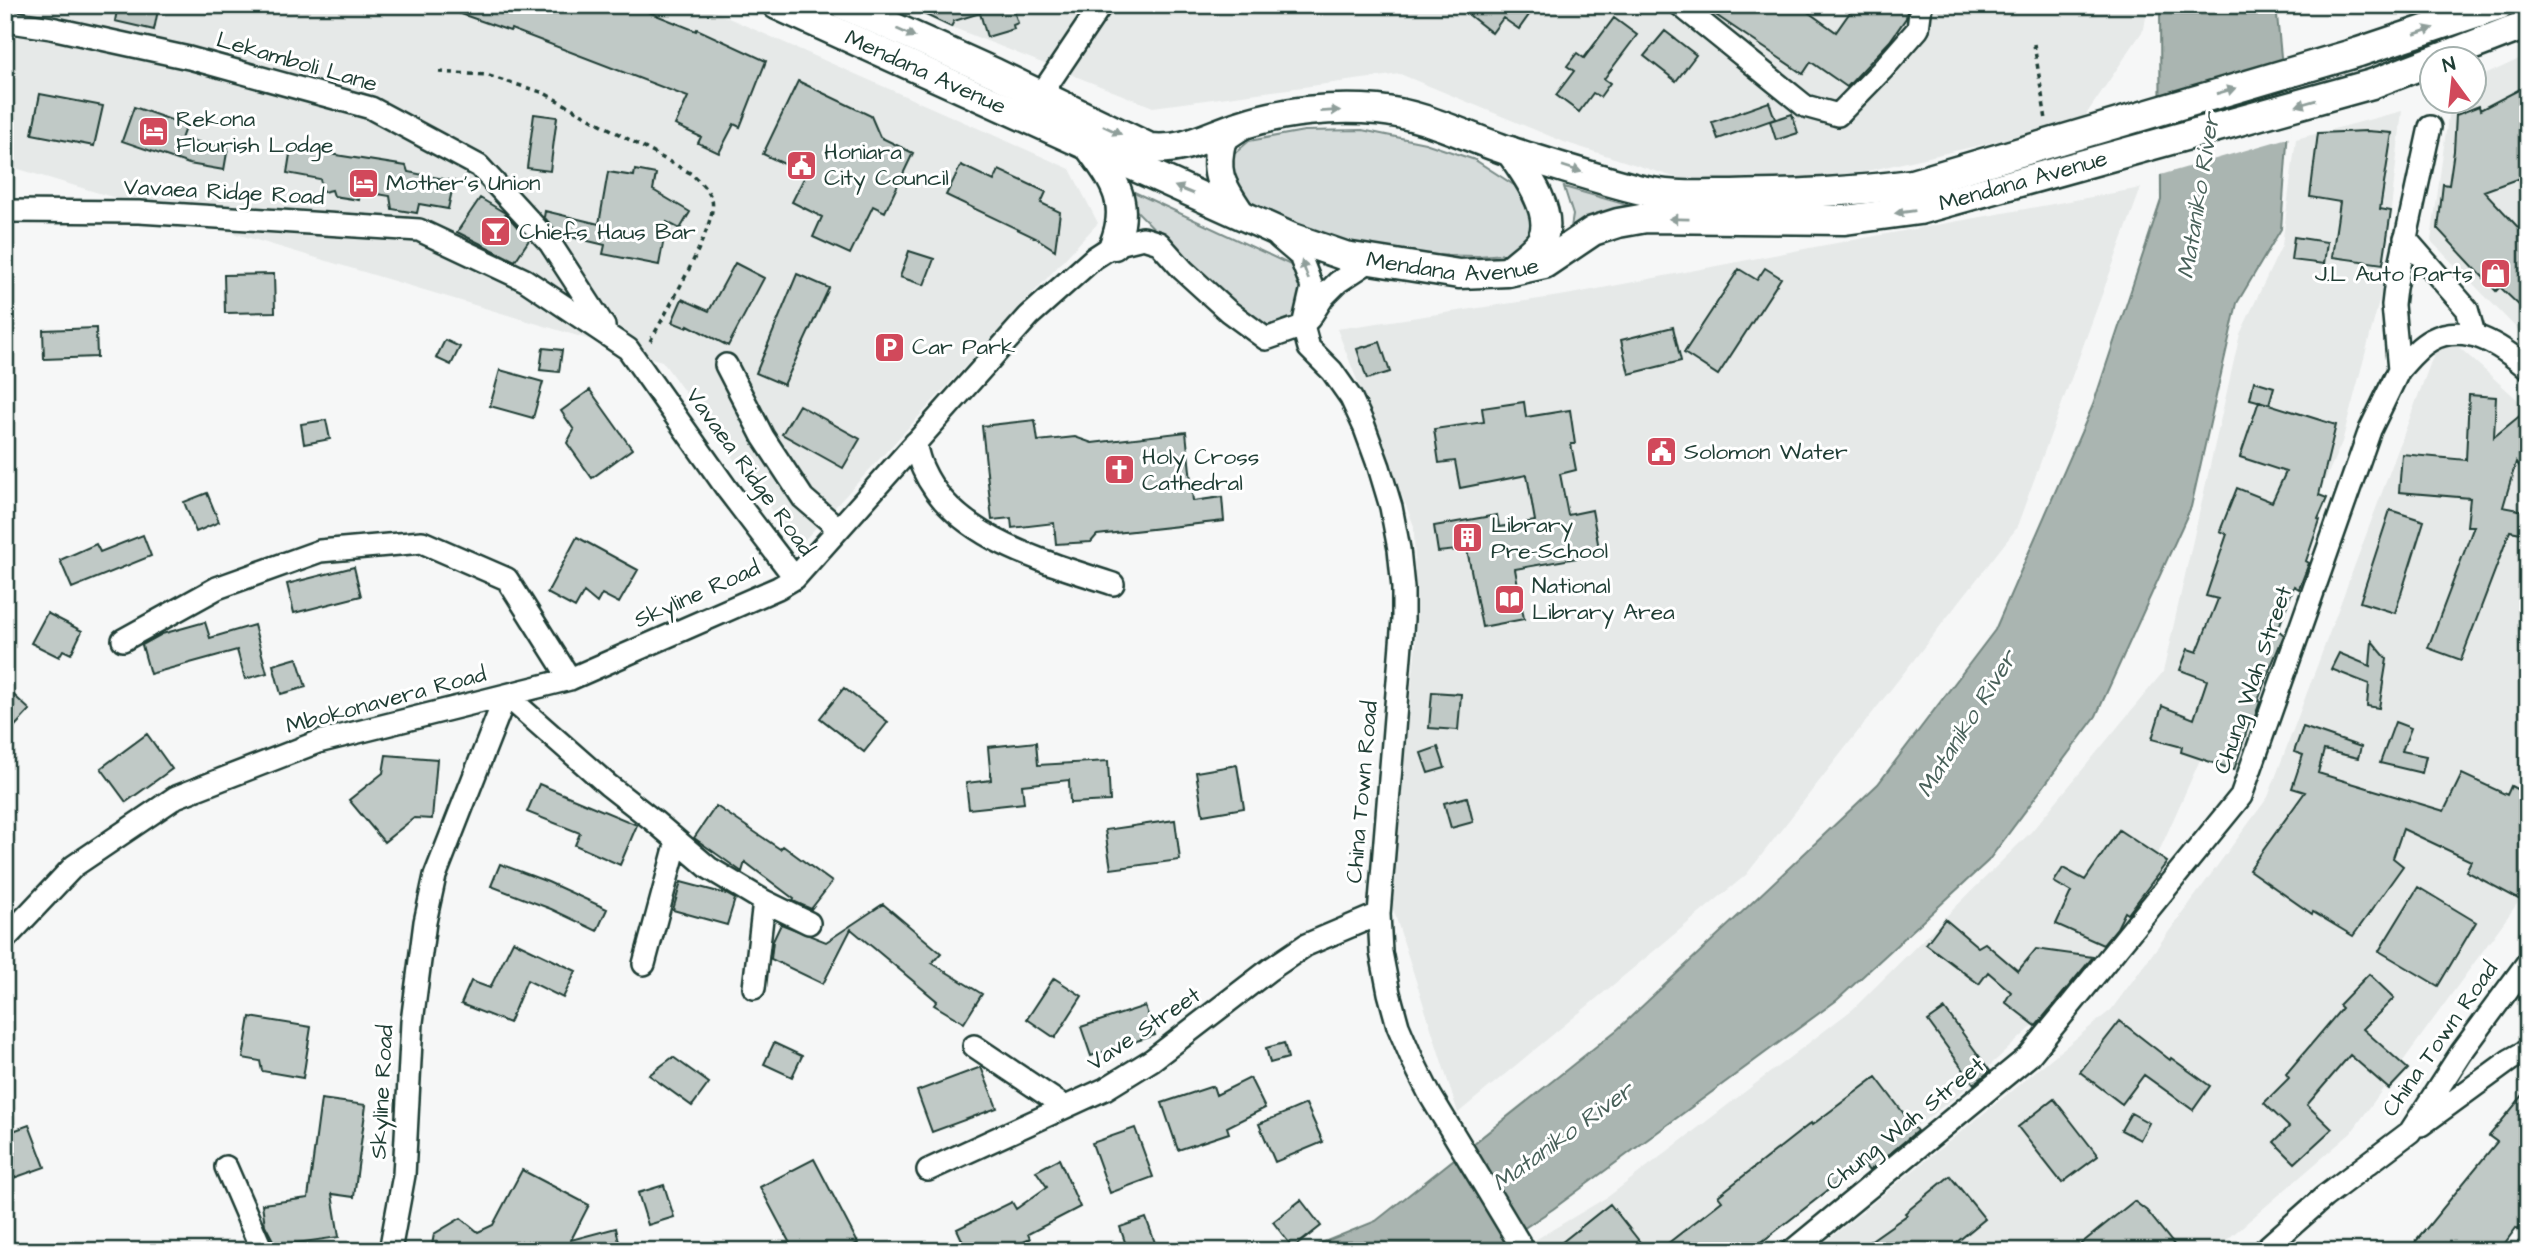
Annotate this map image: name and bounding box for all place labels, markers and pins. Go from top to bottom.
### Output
place label: Rekona Flourish Lodge [176,103,333,162]
hotel icon: Rekona Flourish Lodge [136,115,170,149]
place label: Honiara City Council [824,136,949,195]
public building icon: Honiara City Council [784,148,818,182]
hotel icon: Mother’s Union [346,166,380,200]
place label: Mother’s Union [386,167,541,199]
bar icon: Chiefs Haus Bar [479,215,513,249]
place label: Chiefs Haus Bar [519,216,696,248]
shop icon: J.L Auto Parts [2479,257,2513,291]
place label: J.L Auto Parts [2315,258,2473,290]
parking icon: Car Park [872,330,906,364]
place label: Car Park [912,331,1015,363]
public building icon: Solomon Water [1644,435,1678,469]
place label: Solomon Water [1684,436,1848,468]
place label: Holy Cross Cathedral [1142,441,1259,499]
church icon: Holy Cross Cathedral [1102,453,1136,487]
place label: Library Pre-School [1491,509,1608,567]
building icon: Library Pre-School [1451,521,1485,555]
place label: National Library Area [1532,570,1675,629]
library icon: National Library Area [1492,582,1526,616]

